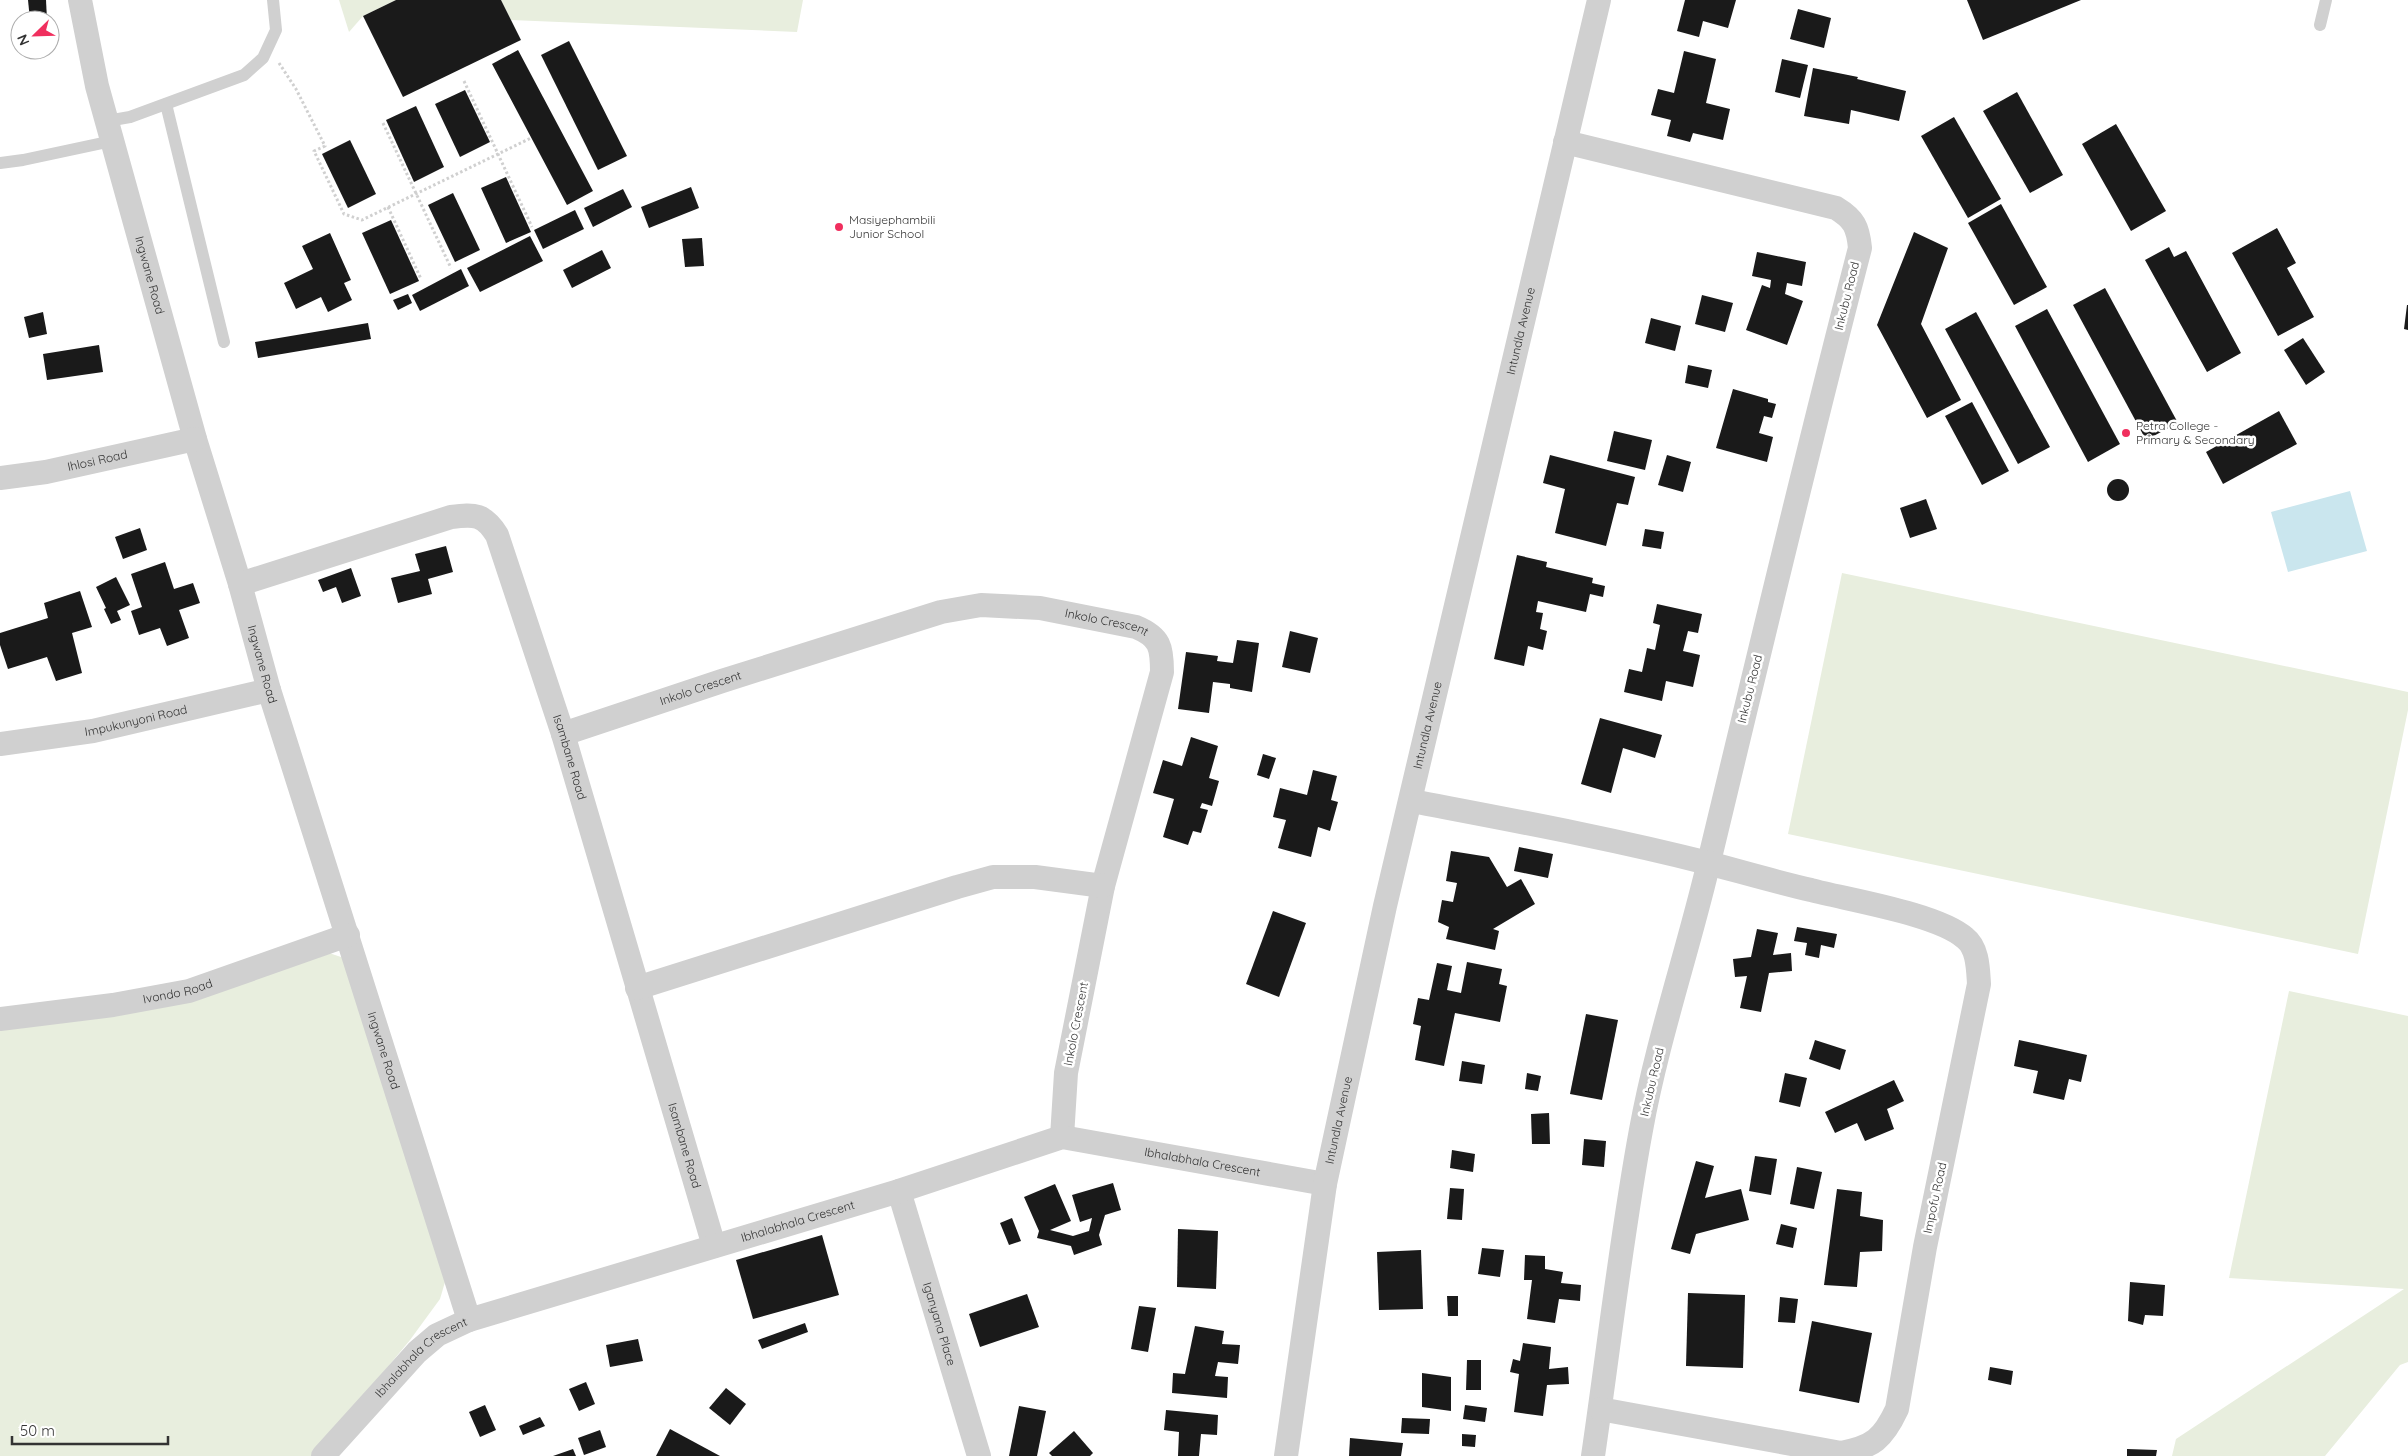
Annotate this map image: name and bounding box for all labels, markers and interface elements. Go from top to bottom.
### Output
north arrow [10,10,60,60]
text: N [13,32,33,48]
place label: Masiyephambili Junior School [849,212,935,241]
marker: Masiyephambili Junior School [833,221,845,233]
street label: Ingwane Road [132,234,168,316]
street label: Inkubu Road [1831,260,1862,332]
street label: Intundla Avenue [1503,285,1538,376]
place label: Petra College - Primary & Secondary [2136,418,2255,447]
marker: Petra College - Primary & Secondary [2120,427,2132,439]
street label: Ihlosi Road [66,446,129,474]
street label: Inkolo Crescent [1064,605,1152,639]
street label: Ingwane Road [245,623,281,705]
street label: Inkubu Road [1734,653,1765,725]
street label: Inkolo Crescent [658,667,743,708]
street label: Intundla Avenue [1410,680,1445,770]
street label: Impukunyoni Road [84,701,189,739]
street label: Isambane Road [550,712,590,801]
street label: Ivondo Road [142,975,214,1006]
street label: Inkolo Crescent [1060,981,1091,1067]
street label: Ingwane Road [365,1010,403,1091]
street label: Inkubu Road [1636,1046,1667,1118]
street label: Intundla Avenue [1322,1075,1355,1165]
street label: Isambane Road [665,1101,705,1190]
street label: Ibhalabhala Crescent [1143,1144,1262,1179]
street label: Impofu Road [1920,1161,1949,1235]
street label: Ibhalabhala Crescent [739,1197,856,1245]
street label: Iganyana Place [920,1280,959,1368]
street label: Ibhalabhala Crescent [371,1314,469,1401]
scale bar [12,1414,169,1446]
text: 50 m [20,1421,55,1440]

